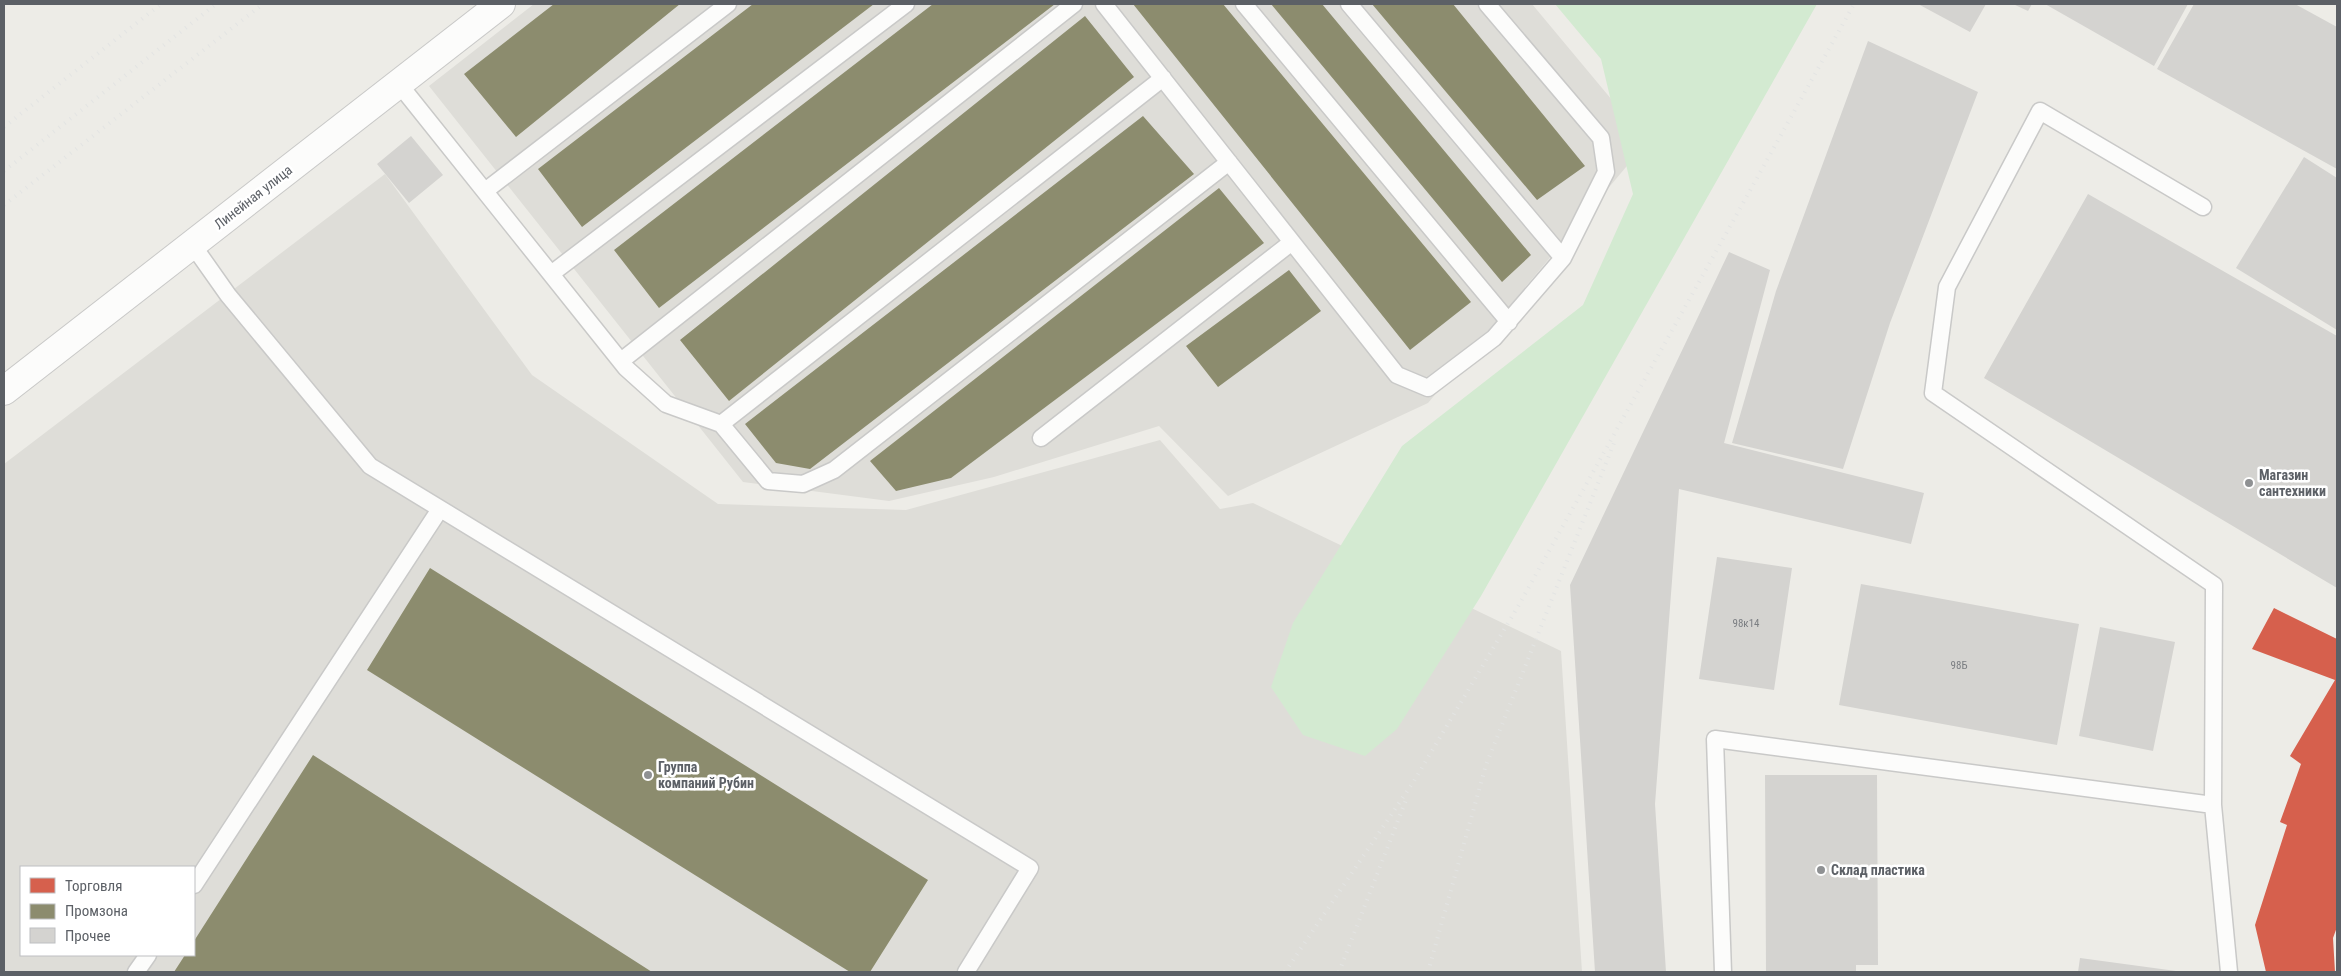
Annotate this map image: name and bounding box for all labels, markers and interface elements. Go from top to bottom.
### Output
street label: Линейная улица [211,162,295,232]
place label: Магазин сантехники [2259,467,2326,499]
marker: Магазин сантехники [2243,477,2255,489]
house number: 98к14 [1732,617,1760,630]
house number: 98Б [1951,659,1967,672]
place label: Группа компаний Рубин [658,759,754,791]
marker: Группа компаний Рубин [642,769,654,781]
place label: Склад пластика [1831,862,1925,878]
marker: Склад пластика [1815,864,1827,876]
legend [20,866,195,956]
text: Торговля [65,877,122,895]
text: Промзона [65,902,128,920]
text: Прочее [65,927,111,945]

